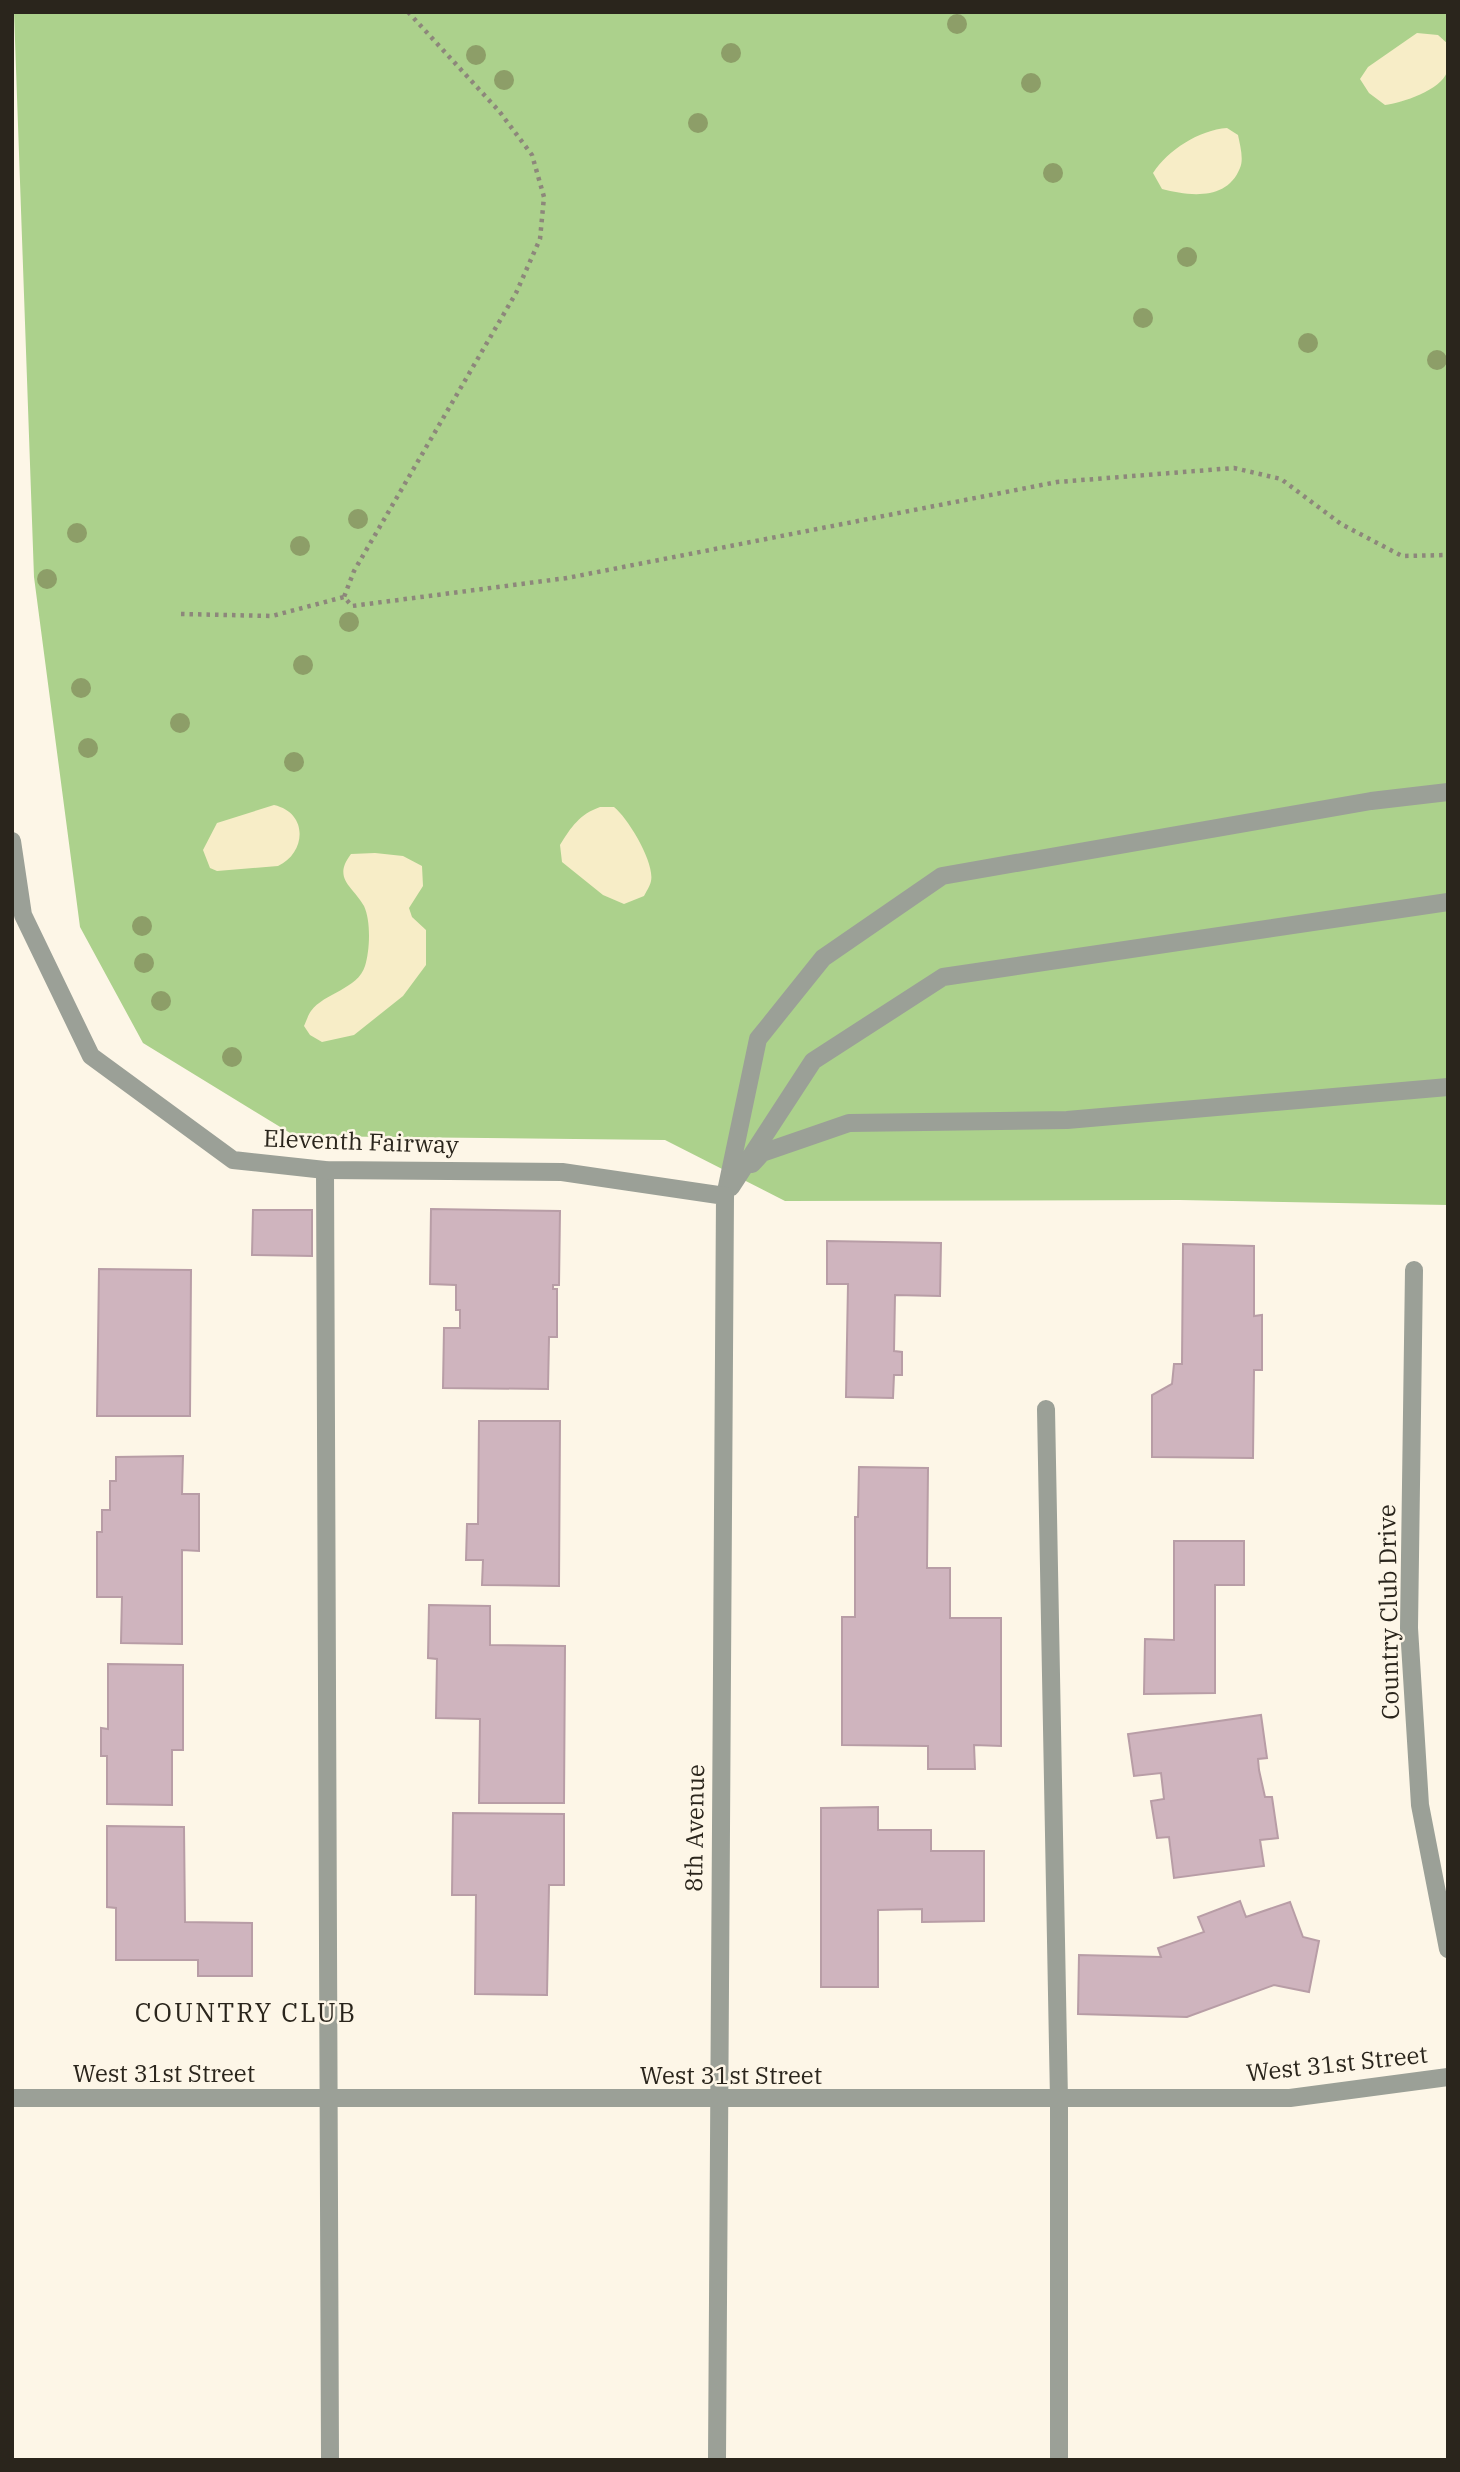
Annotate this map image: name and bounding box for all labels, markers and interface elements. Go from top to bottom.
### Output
street label: Eleventh Fairway [263,1122,459,1160]
street label: Country Club Drive [1370,1504,1406,1720]
street label: 8th Avenue [677,1764,711,1892]
district label: COUNTRY CLUB [135,1995,357,2029]
street label: West 31st Street [1245,2038,1429,2088]
street label: West 31st Street [73,2057,255,2089]
street label: West 31st Street [640,2059,822,2091]

